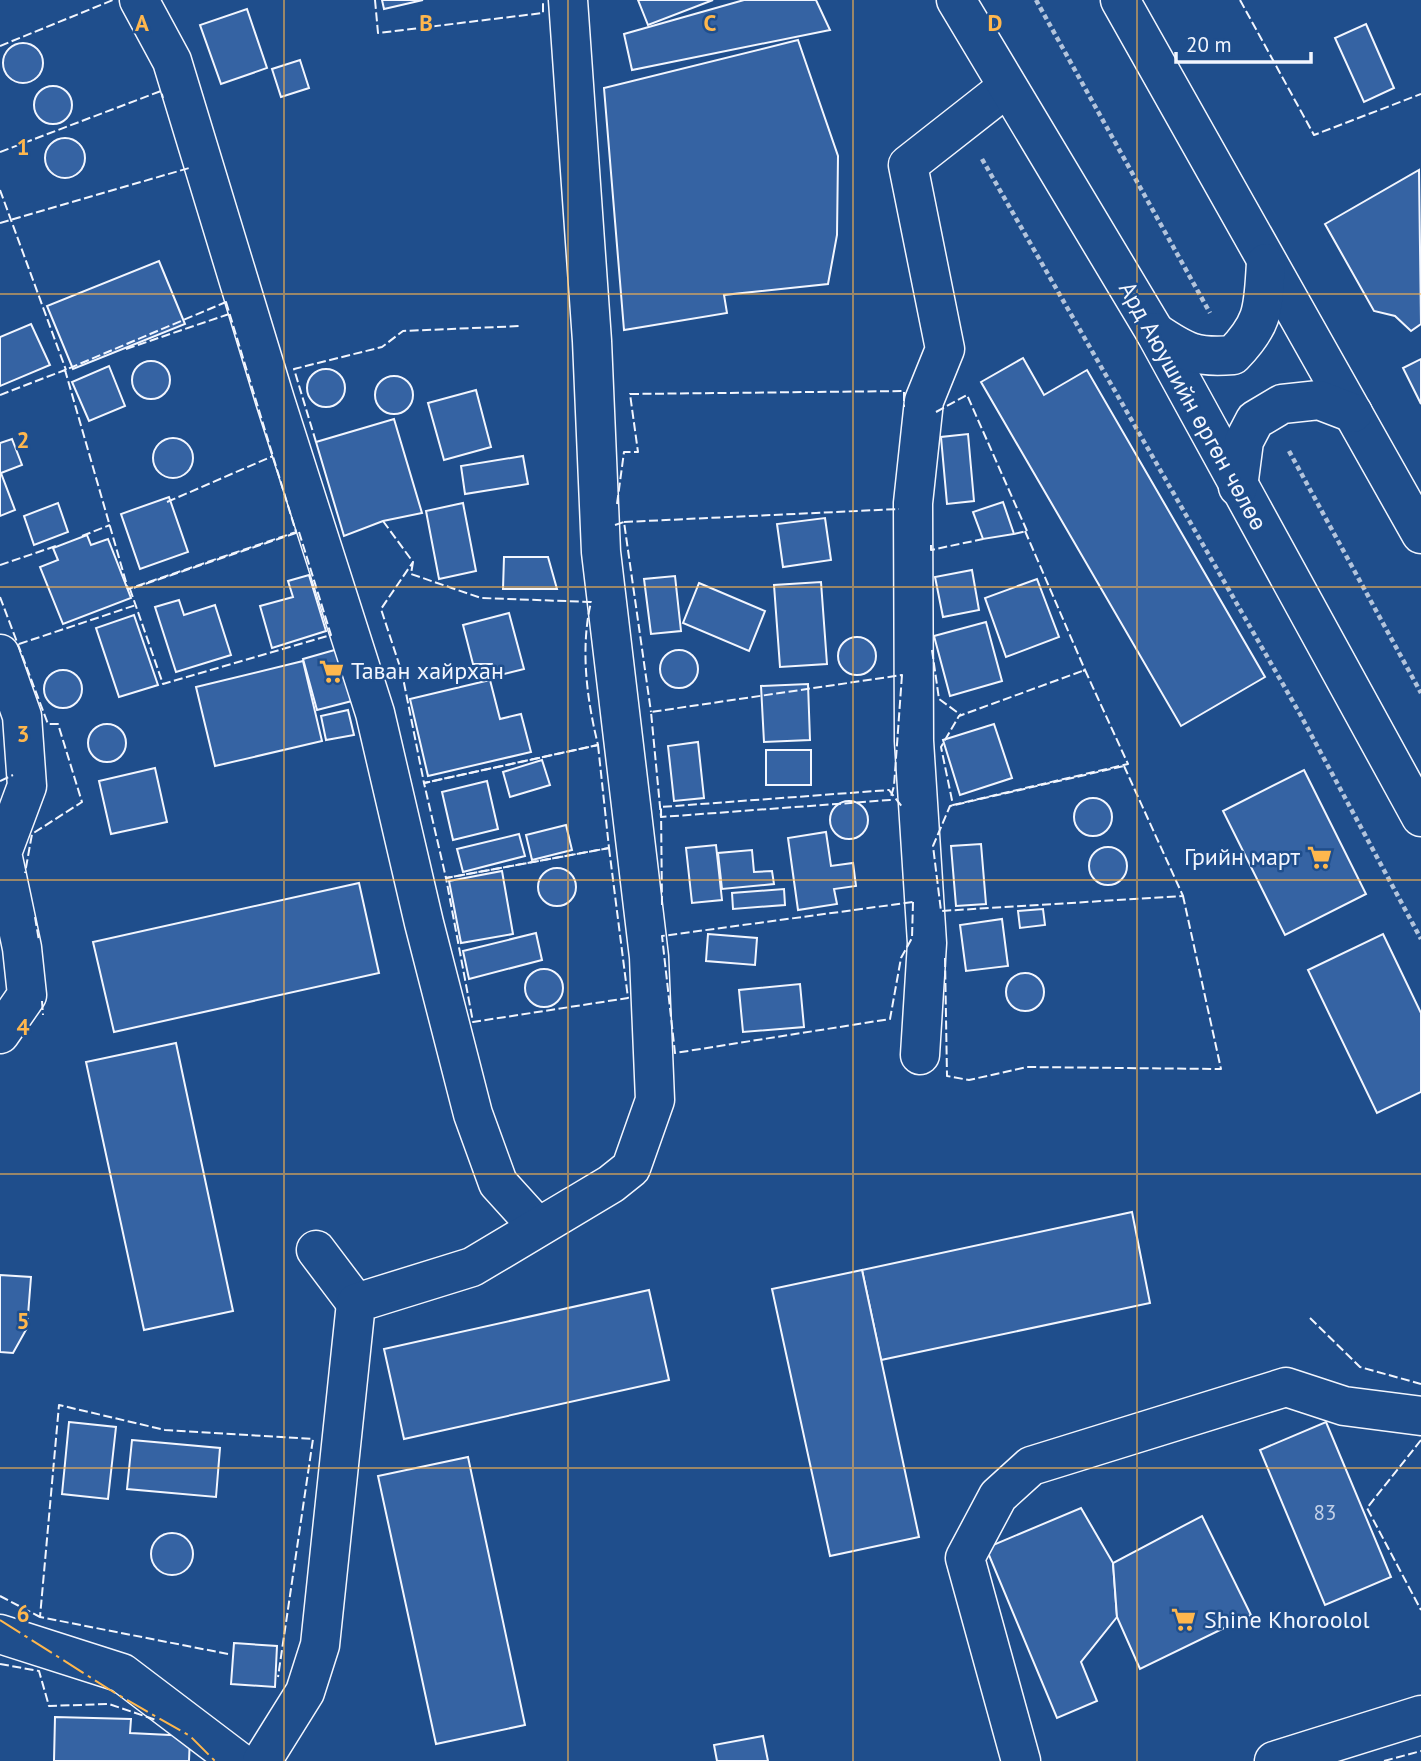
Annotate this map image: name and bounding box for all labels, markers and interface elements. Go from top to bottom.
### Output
text: A [135,8,149,37]
text: B [419,8,433,37]
text: C [704,8,717,37]
text: D [988,8,1002,37]
scale bar [1176,21,1311,65]
text: 20 m [1186,31,1232,58]
text: 1 [16,132,30,161]
street label: Ард Аюушийн өргөн чөлөө [1112,276,1275,536]
text: 2 [16,425,30,454]
place label: Таван хайрхан [351,655,504,686]
supermarket icon: Таван хайрхан [317,657,345,685]
text: 3 [16,719,30,748]
place label: Грийн март [1184,841,1300,872]
supermarket icon: Грийн март [1306,843,1334,871]
text: 4 [16,1012,30,1041]
text: 5 [16,1306,30,1335]
house number: 83 [1314,1499,1336,1526]
text: 6 [16,1599,30,1628]
place label: Shine Khoroolol [1204,1604,1369,1635]
supermarket icon: Shine Khoroolol [1170,1606,1198,1634]

